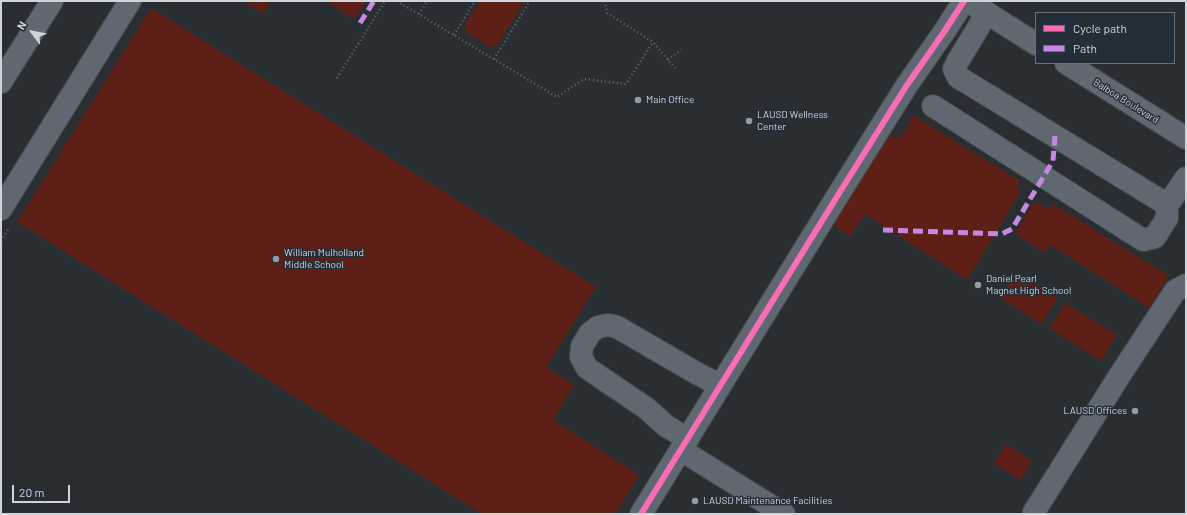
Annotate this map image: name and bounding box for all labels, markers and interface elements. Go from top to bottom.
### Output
north arrow [12,12,52,52]
legend [1035,12,1175,64]
text: N [14,19,29,32]
text: Cycle path [1073,21,1127,35]
text: Path [1073,41,1097,55]
street label: Balboa Boulevard [1091,76,1161,126]
place label: Main Office [646,94,694,106]
marker: Main Office [633,95,643,105]
place label: LAUSD Wellness Center [757,109,828,132]
marker: LAUSD Wellness Center [744,116,754,126]
place label: William Mulholland Middle School [284,247,364,270]
marker: William Mulholland Middle School [271,254,281,264]
place label: Daniel Pearl Magnet High School [986,273,1071,296]
marker: Daniel Pearl Magnet High School [973,280,983,290]
place label: LAUSD Offices [1064,405,1127,417]
marker: LAUSD Offices [1130,406,1140,416]
scale bar [14,477,72,503]
text: 20 m [19,485,45,499]
place label: LAUSD Maintenance Facilities [703,495,832,507]
marker: LAUSD Maintenance Facilities [690,496,700,506]

